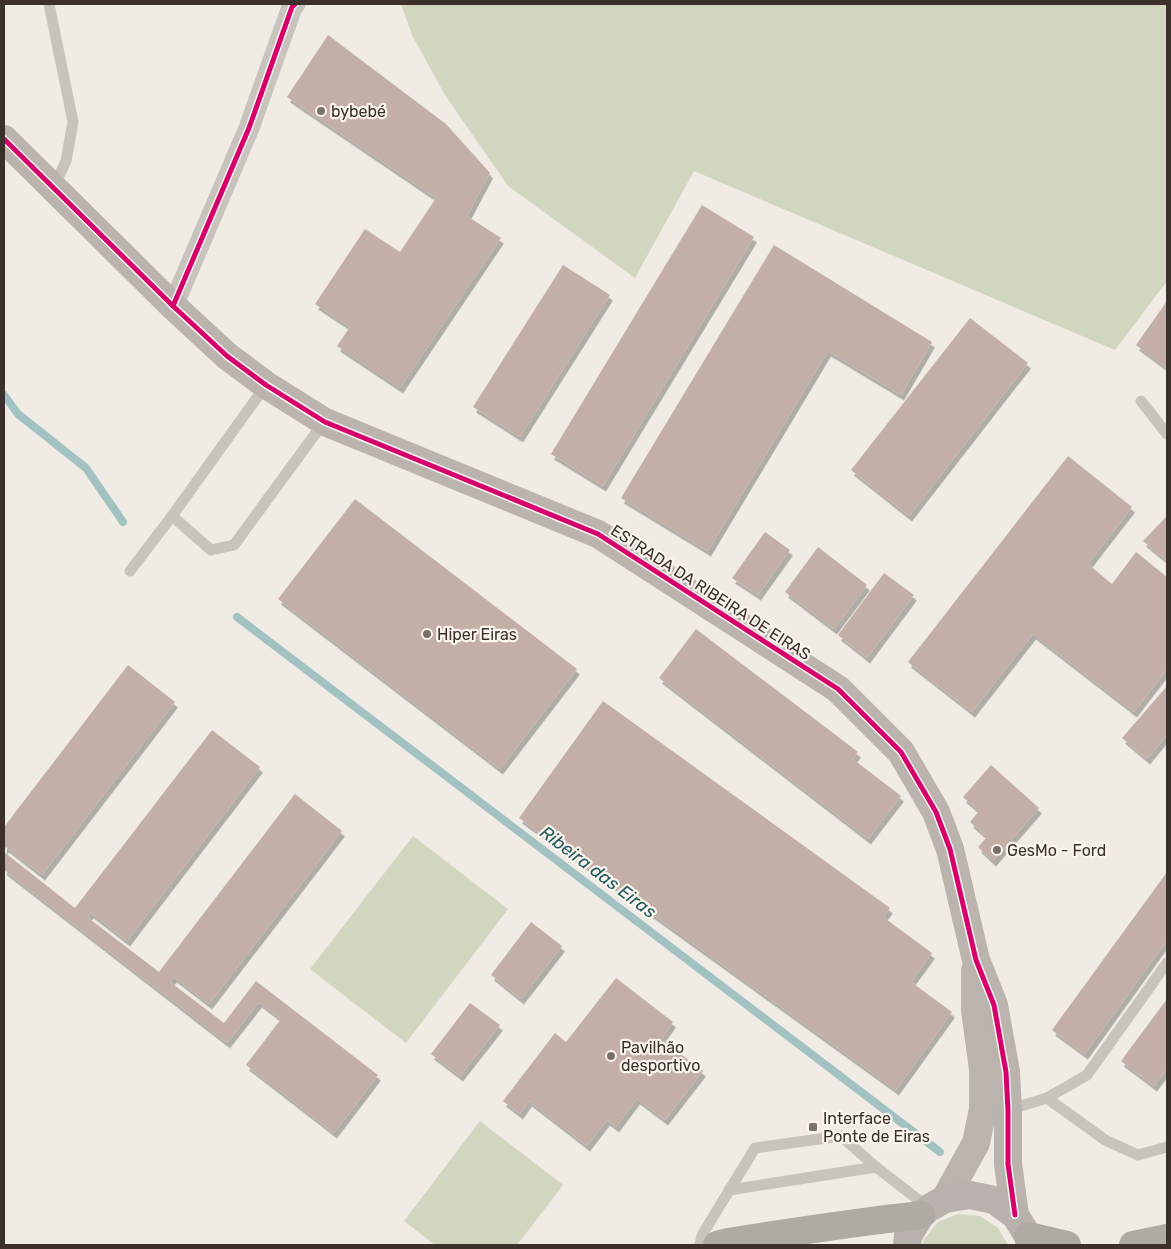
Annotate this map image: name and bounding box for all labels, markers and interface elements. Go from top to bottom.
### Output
place label: bybebé [331,102,386,121]
marker: bybebé [315,105,327,117]
street label: ESTRADA DA RIBEIRA DE EIRAS [607,521,814,664]
place label: Hiper Eiras [437,625,517,644]
marker: Hiper Eiras [421,628,433,640]
water label: Ribeira das Eiras [535,821,661,923]
place label: GesMo - Ford [1007,841,1106,860]
marker: GesMo - Ford [991,844,1003,856]
place label: Pavilhão desportivo [621,1038,700,1075]
marker: Pavilhão desportivo [605,1050,617,1062]
place label: Interface Ponte de Eiras [823,1109,930,1146]
marker: Interface Ponte de Eiras [807,1121,819,1133]

